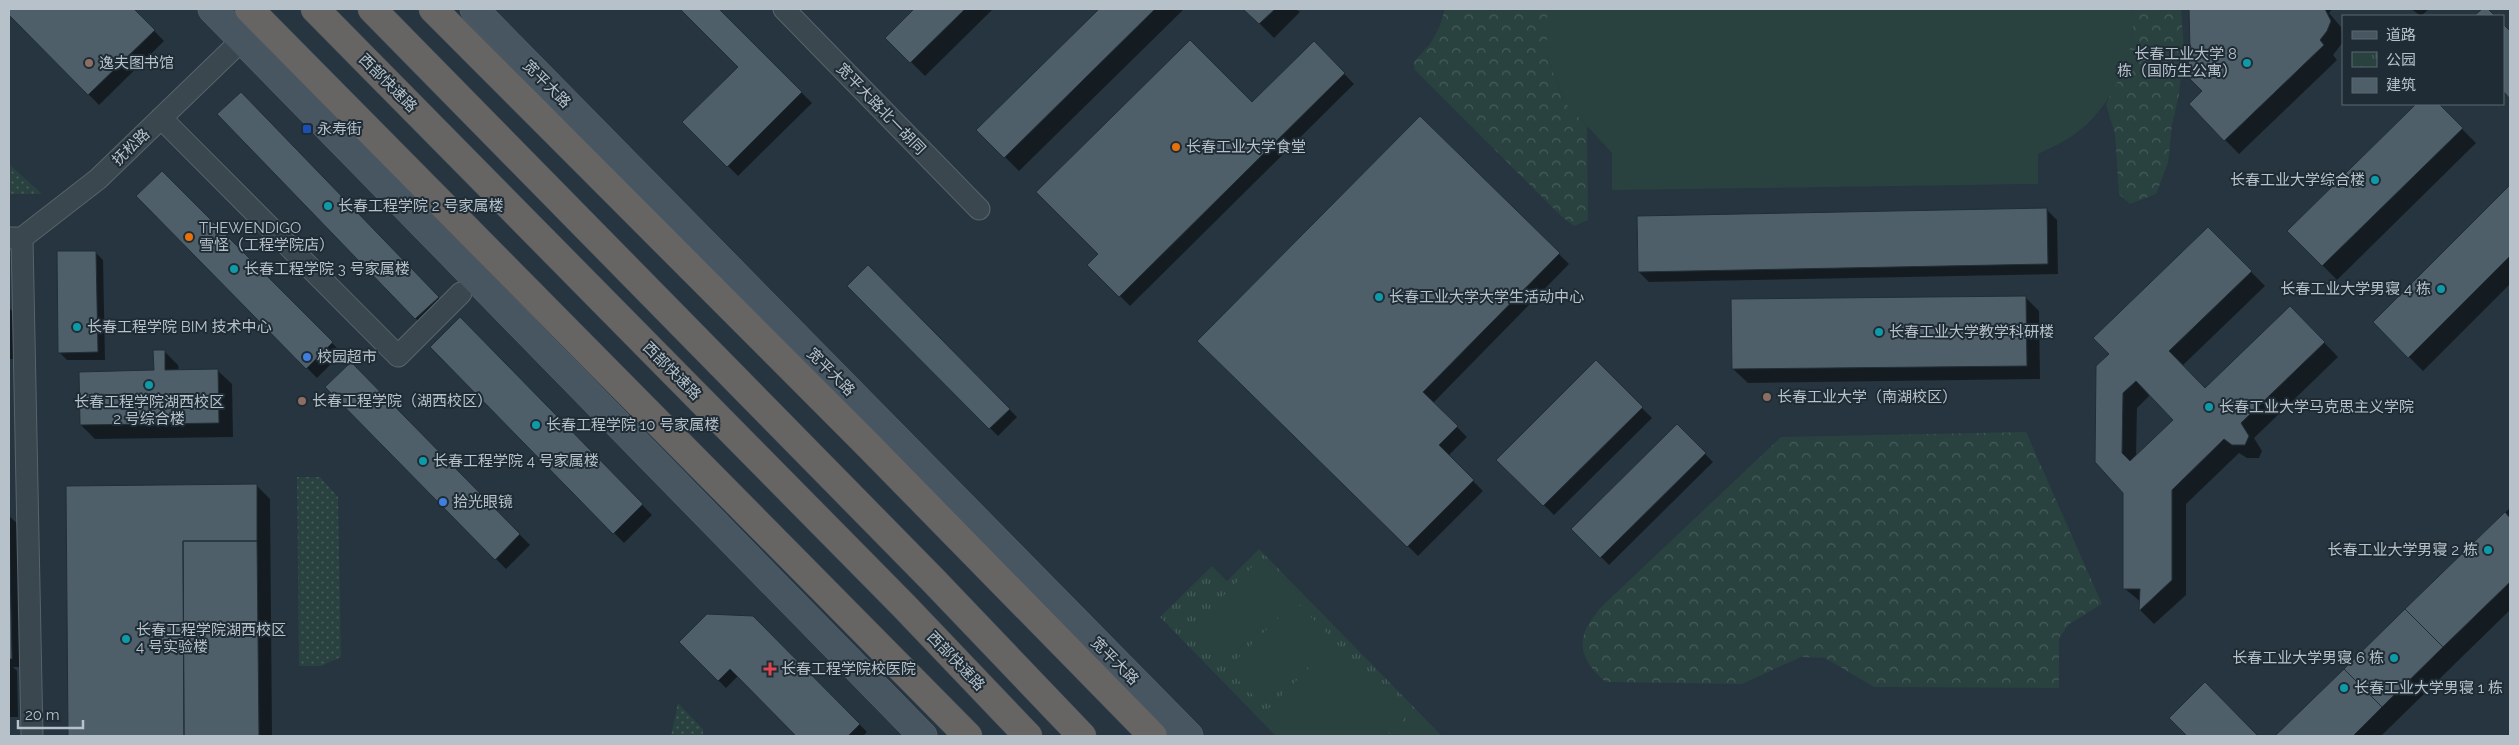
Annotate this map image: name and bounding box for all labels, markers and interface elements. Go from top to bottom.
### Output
legend [2342,15,2504,105]
text: 道路 [2386,26,2416,44]
place label: 长春工业大学 8 栋（国防生公寓） [2117,45,2237,80]
street label: 西部快速路 [355,50,421,116]
text: 公园 [2386,51,2416,69]
place label: 逸夫图书馆 [99,54,174,72]
street label: 宽平大路 [519,56,575,112]
marker: 逸夫图书馆 [83,57,95,69]
marker: 长春工业大学 8 栋（国防生公寓） [2241,57,2253,69]
street label: 宽平大路北一胡同 [833,60,929,158]
text: 建筑 [2386,76,2416,94]
place label: 永寿街 [317,120,362,138]
marker: 永寿街 [301,123,313,135]
street label: 抚松路 [109,125,153,169]
place label: 长春工业大学食堂 [1186,138,1306,156]
marker: 长春工业大学食堂 [1170,141,1182,153]
place label: 长春工业大学综合楼 [2230,171,2365,189]
marker: 长春工业大学综合楼 [2369,174,2381,186]
place label: 长春工程学院 2 号家属楼 [338,197,503,215]
marker: 长春工程学院 2 号家属楼 [322,200,334,212]
place label: THEWENDIGO 雪怪（工程学院店） [199,219,334,254]
marker: THEWENDIGO 雪怪（工程学院店） [183,231,195,243]
place label: 长春工程学院 3 号家属楼 [244,260,410,278]
marker: 长春工程学院 3 号家属楼 [228,263,240,275]
place label: 长春工业大学男寝 4 栋 [2280,280,2431,298]
marker: 长春工业大学男寝 4 栋 [2435,283,2447,295]
place label: 长春工业大学大学生活动中心 [1389,288,1584,306]
marker: 长春工业大学大学生活动中心 [1373,291,1385,303]
place label: 长春工程学院 BIM 技术中心 [87,318,272,336]
marker: 长春工程学院 BIM 技术中心 [71,321,83,333]
place label: 长春工业大学教学科研楼 [1889,323,2054,341]
marker: 长春工业大学教学科研楼 [1873,326,1885,338]
street label: 西部快速路 [639,338,705,404]
street label: 宽平大路 [803,344,859,400]
place label: 校园超市 [317,348,377,366]
marker: 校园超市 [301,351,313,363]
marker: 长春工程学院湖西校区 2 号综合楼 [143,379,155,391]
place label: 长春工业大学（南湖校区） [1777,388,1957,406]
marker: 长春工业大学（南湖校区） [1761,391,1773,403]
place label: 长春工程学院（湖西校区） [312,392,492,410]
place label: 长春工程学院湖西校区 2 号综合楼 [74,393,224,428]
marker: 长春工程学院（湖西校区） [296,395,308,407]
place label: 长春工业大学马克思主义学院 [2219,398,2414,416]
marker: 长春工业大学马克思主义学院 [2203,401,2215,413]
place label: 长春工程学院 10 号家属楼 [546,416,719,434]
marker: 长春工程学院 10 号家属楼 [530,419,542,431]
place label: 长春工程学院 4 号家属楼 [433,452,599,470]
marker: 长春工程学院 4 号家属楼 [417,455,429,467]
place label: 拾光眼镜 [453,493,513,511]
marker: 拾光眼镜 [437,496,449,508]
place label: 长春工业大学男寝 2 栋 [2328,541,2478,559]
marker: 长春工业大学男寝 2 栋 [2482,544,2494,556]
place label: 长春工程学院湖西校区 4 号实验楼 [136,621,286,656]
street label: 西部快速路 [923,628,989,694]
marker: 长春工程学院湖西校区 4 号实验楼 [120,633,132,645]
street label: 宽平大路 [1087,633,1143,689]
place label: 长春工业大学男寝 6 栋 [2232,649,2384,667]
marker: 长春工业大学男寝 6 栋 [2388,652,2400,664]
place label: 长春工程学院校医院 [781,660,916,678]
marker: 长春工程学院校医院 [763,662,777,676]
place label: 长春工业大学男寝 1 栋 [2354,679,2503,697]
marker: 长春工业大学男寝 1 栋 [2338,682,2350,694]
scale bar [18,698,82,730]
text: 20 m [25,706,60,724]

